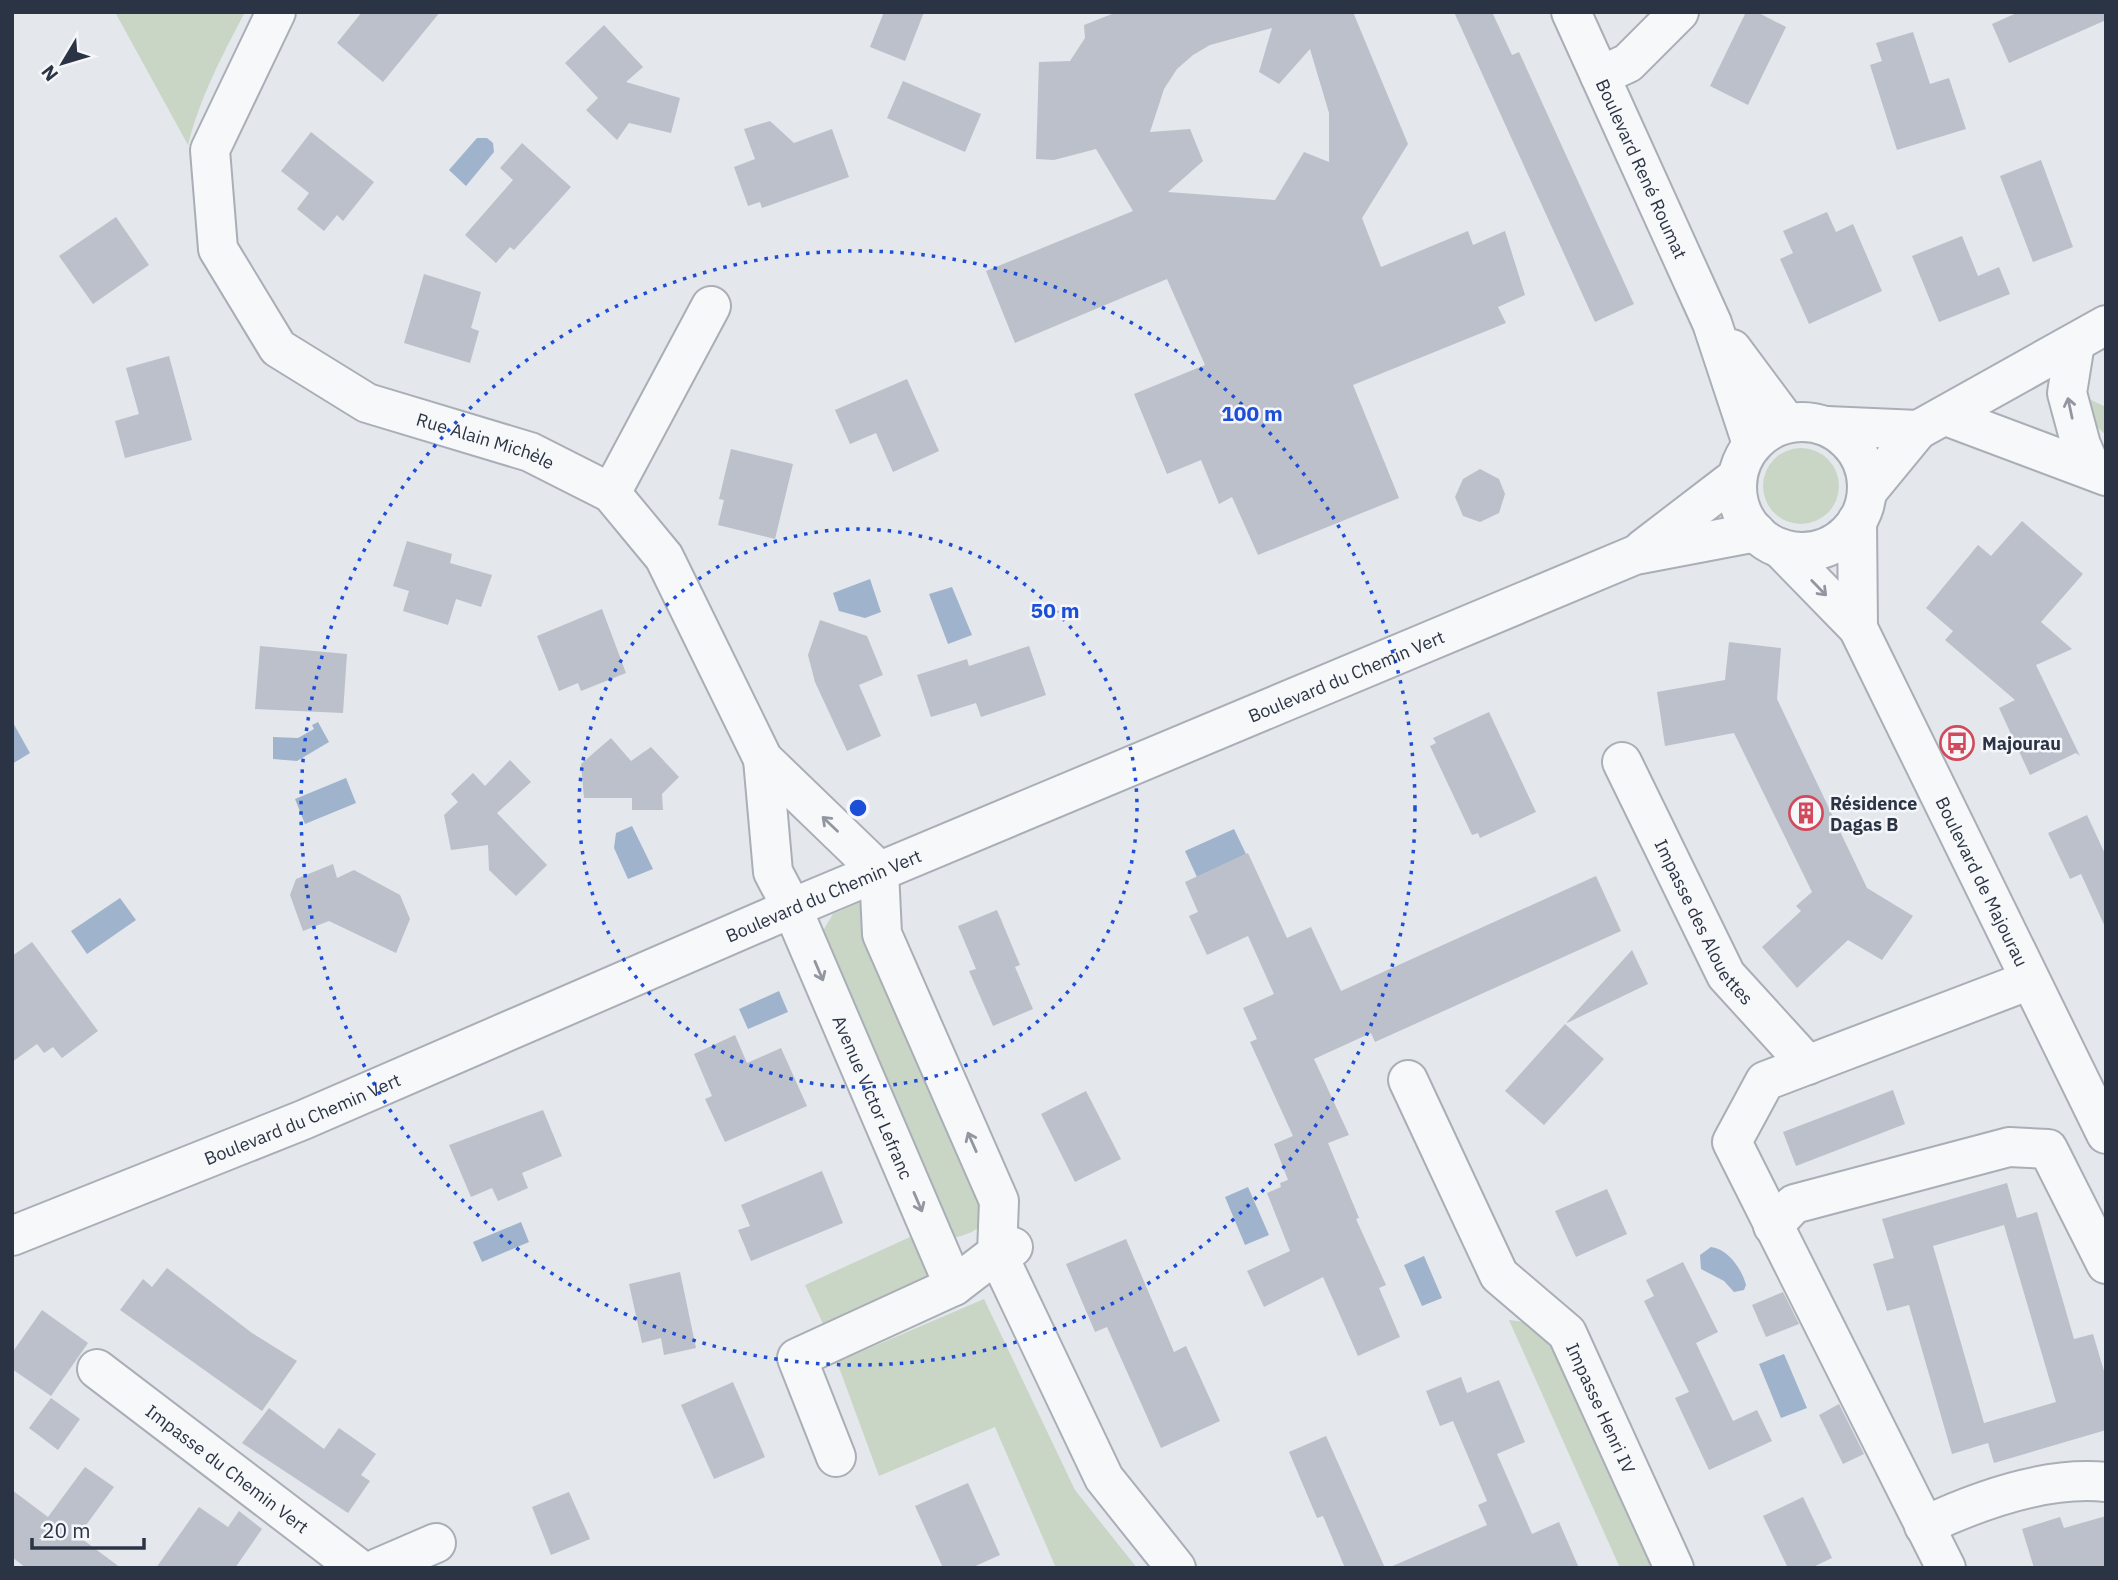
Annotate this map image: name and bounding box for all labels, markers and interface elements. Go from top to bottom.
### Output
north arrow [28,28,98,98]
text: N [36,61,63,86]
street label: Boulevard René Roumat [1591,75,1693,262]
one-way arrow [2063,397,2077,420]
text: 100 m [1221,399,1283,427]
street label: Rue Alain Michèle [414,407,559,474]
one-way arrow [1810,579,1827,596]
text: 50 m [1031,596,1079,624]
street label: Boulevard du Chemin Vert [1245,625,1448,727]
bus stop icon: Majourau [1938,724,1976,762]
place label: Majourau [1982,732,2061,755]
place label: Résidence Dagas B [1830,792,1917,836]
street label: Boulevard de Majourau [1931,793,2034,970]
building icon: Résidence Dagas B [1787,794,1825,832]
centre of rings [846,796,870,820]
one-way arrow [822,815,839,832]
street label: Impasse des Alouettes [1650,835,1759,1009]
street label: Boulevard du Chemin Vert [722,844,925,947]
one-way arrow [813,959,826,981]
street label: Avenue Victor Lefranc [828,1012,918,1183]
street label: Boulevard du Chemin Vert [201,1068,404,1170]
one-way arrow [965,1131,978,1153]
one-way arrow [912,1191,925,1213]
street label: Impasse Henri IV [1561,1339,1641,1477]
street label: Impasse du Chemin Vert [141,1399,313,1538]
scale bar [32,1506,144,1550]
text: 20 m [42,1516,91,1544]

